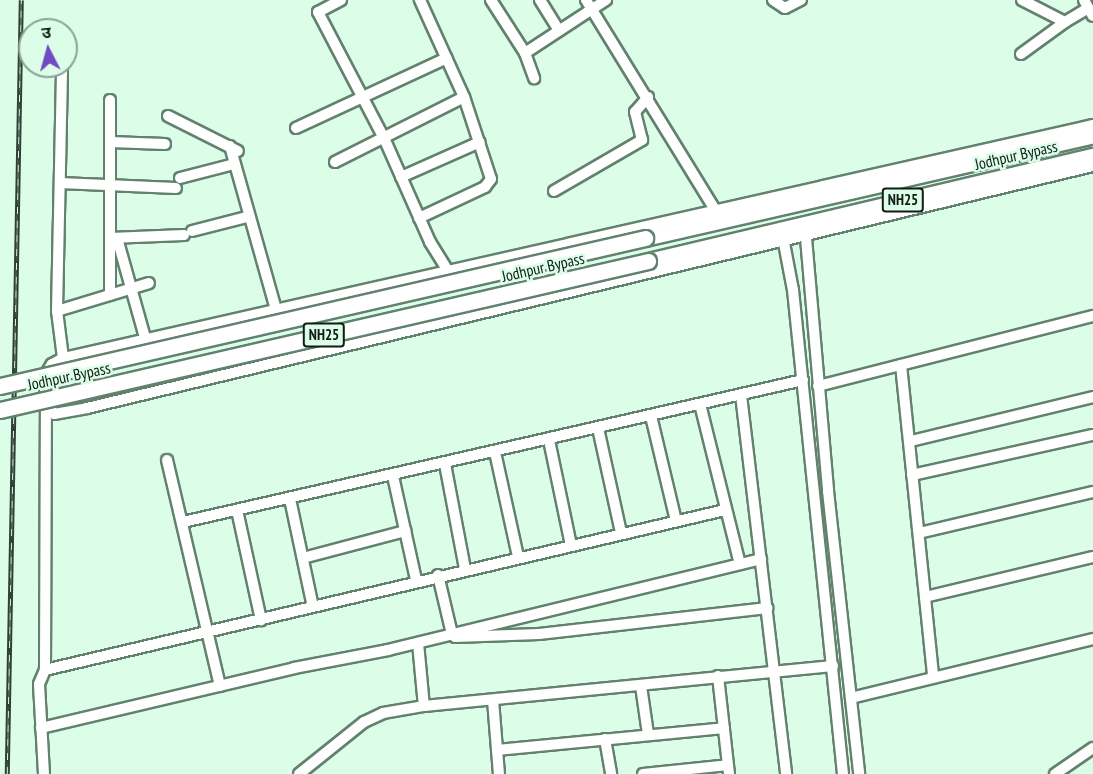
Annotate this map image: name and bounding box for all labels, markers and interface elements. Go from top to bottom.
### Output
north arrow [18,18,78,78]
text: उ [41,22,52,43]
street label: Jodhpur Bypass [973,136,1059,174]
road number: NH25 [880,188,926,212]
street label: Jodhpur Bypass [500,248,586,286]
road number: NH25 [302,323,346,347]
street label: Jodhpur Bypass [26,358,112,394]

